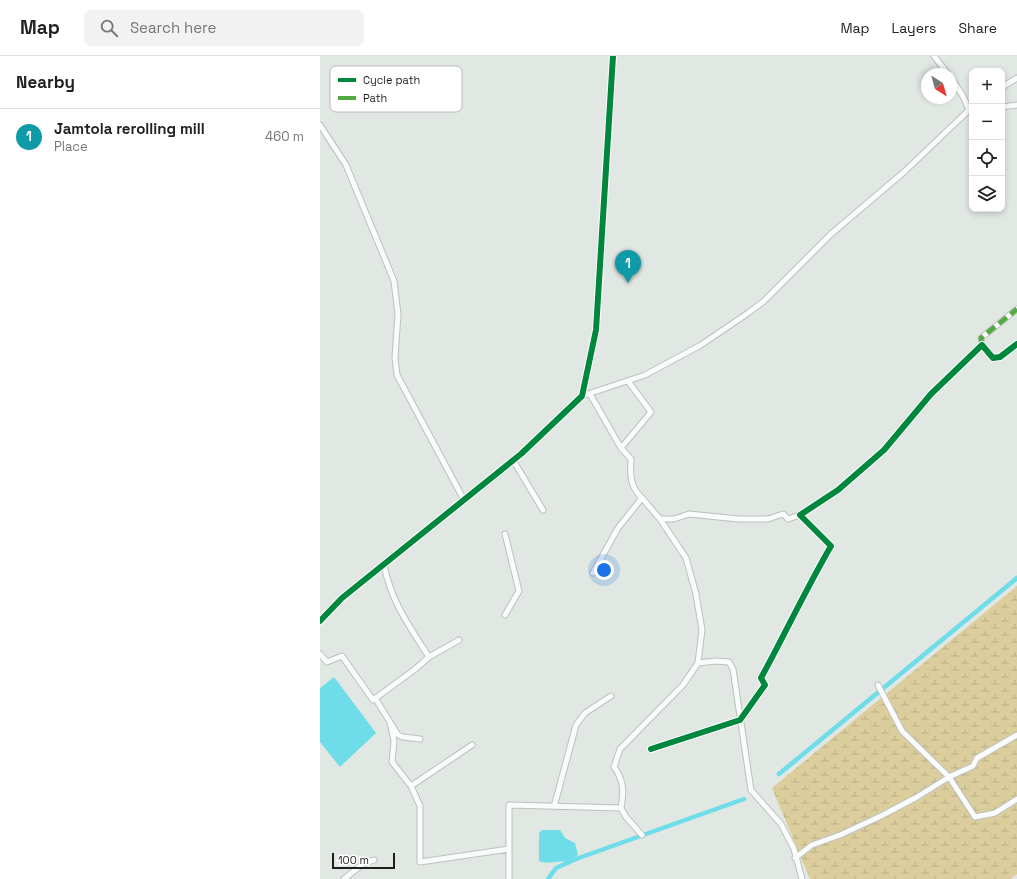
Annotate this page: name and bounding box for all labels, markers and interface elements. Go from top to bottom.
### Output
search box [84,10,364,46]
text: Map [20,15,60,40]
icon: search [98,17,120,39]
text: Search here [130,18,216,37]
text: Map [840,19,870,37]
text: Layers [892,19,936,37]
text: Share [958,19,997,37]
legend [330,66,462,112]
north arrow [921,68,957,104]
map controls [969,68,1005,212]
button: + [969,68,1005,104]
text: Nearby [16,71,75,93]
text: Cycle path [363,73,420,87]
text: Path [363,91,387,105]
button: − [969,104,1005,140]
text: Jamtola rerolling mill [54,119,205,138]
text: 1 [26,128,32,145]
text: 460 m [265,128,304,145]
text: Place [54,138,88,155]
button: locate [969,140,1005,176]
button: layers [969,176,1005,212]
pin: 1 [615,250,641,283]
your location [594,560,614,580]
scale bar [332,851,395,870]
text: 100 m [338,853,369,867]

